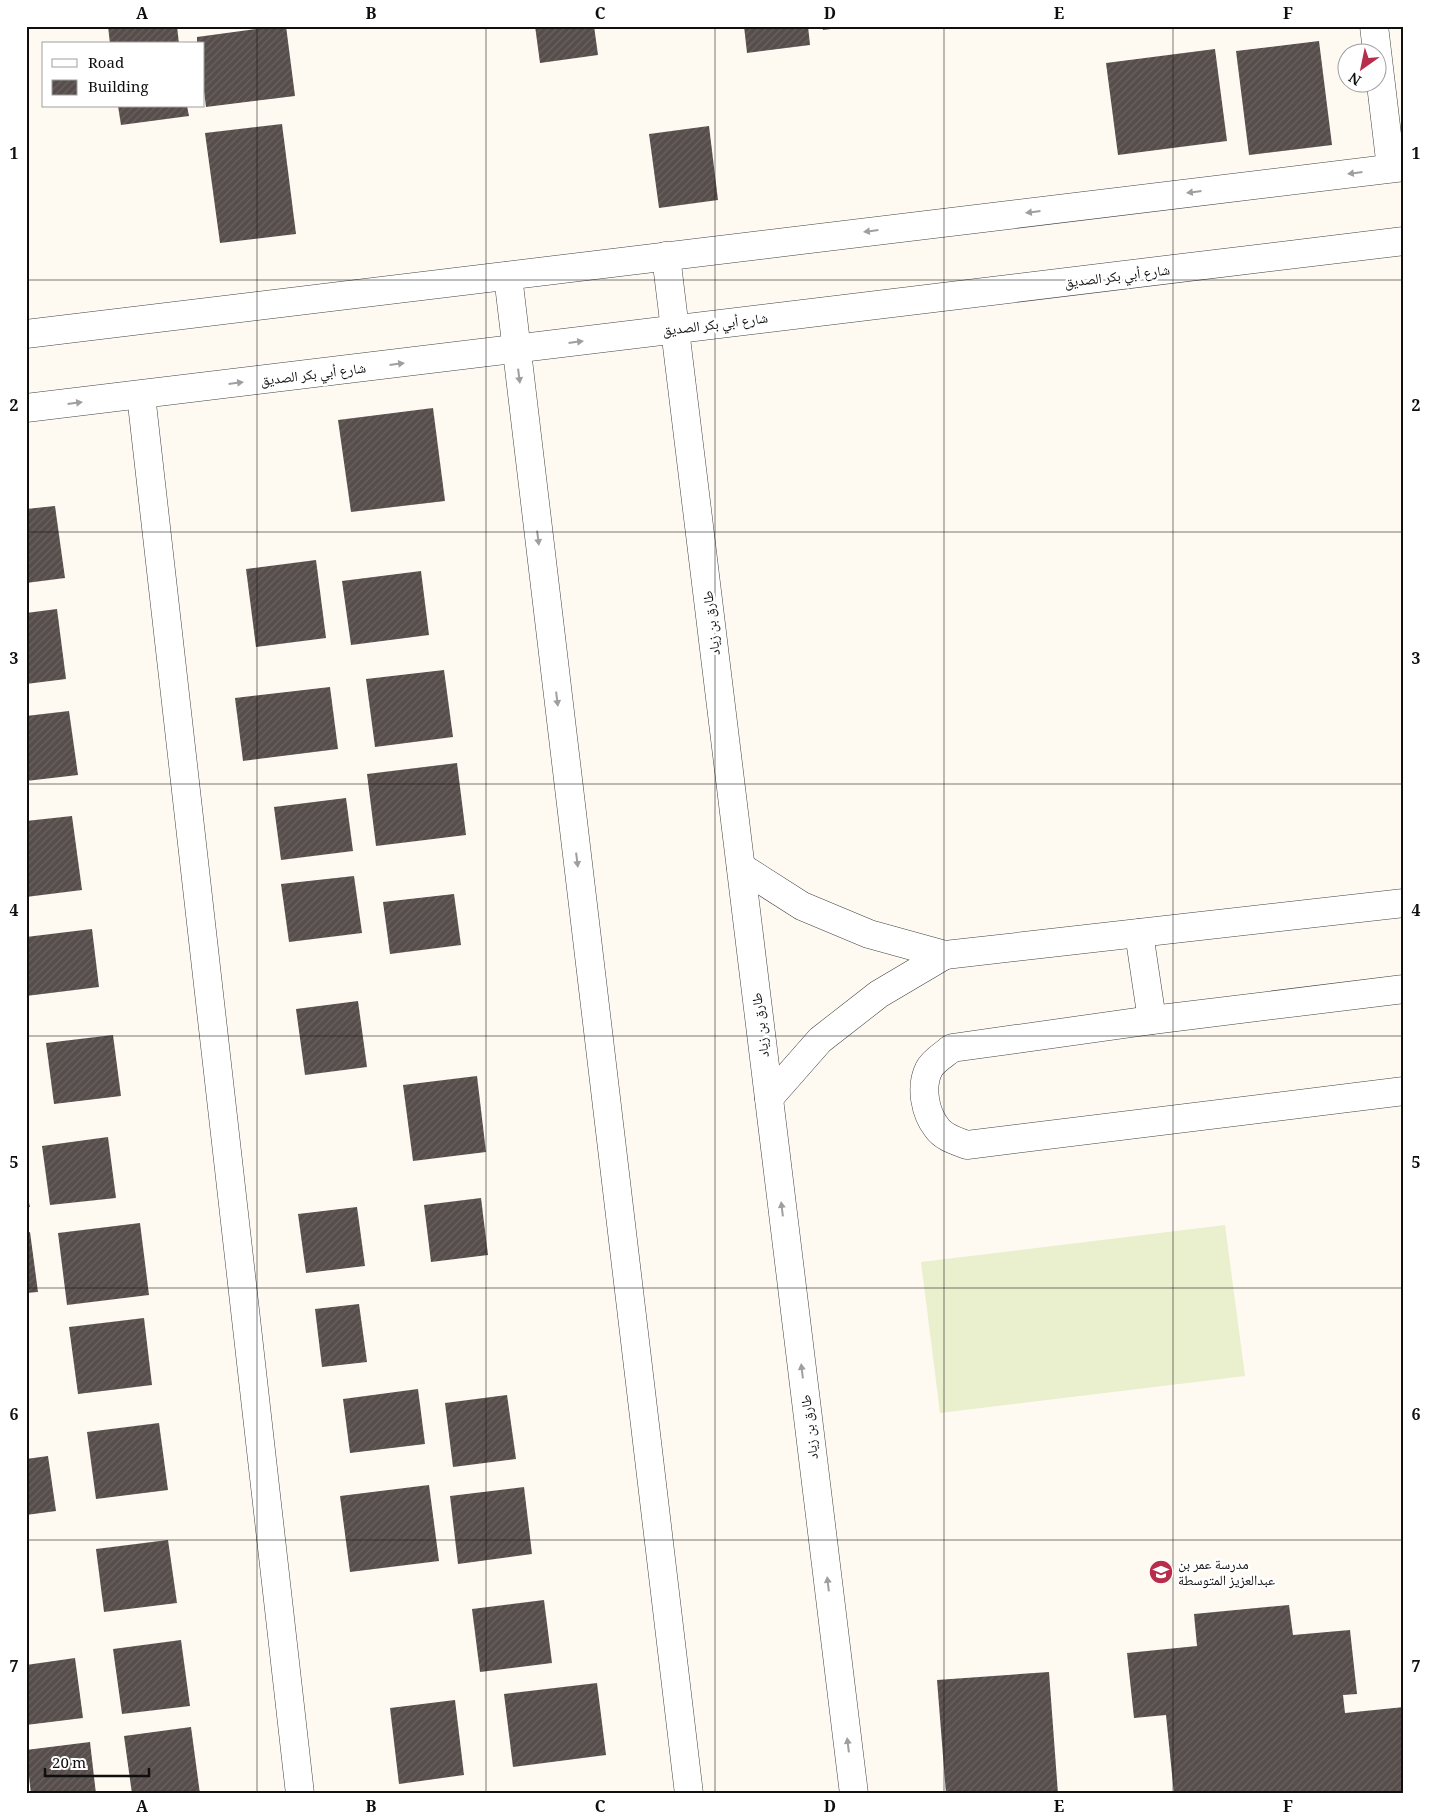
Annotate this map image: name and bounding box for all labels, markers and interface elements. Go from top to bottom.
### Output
text: A [136,2,149,29]
text: B [365,2,377,29]
text: C [595,2,606,29]
text: D [824,2,836,29]
text: E [1054,2,1064,29]
text: F [1283,2,1293,29]
legend [42,42,205,108]
north arrow [1338,42,1388,92]
text: Road [88,52,124,78]
text: N [1345,64,1367,90]
text: Building [88,76,149,102]
text: 1 [10,142,19,169]
text: 1 [1412,142,1421,169]
one-way arrow [1347,169,1363,177]
one-way arrow [1186,188,1202,196]
one-way arrow [1024,208,1040,216]
one-way arrow [863,228,879,236]
street label: شارع أبي بكر الصديق [1063,260,1171,296]
street label: شارع أبي بكر الصديق [661,308,769,344]
one-way arrow [568,337,584,345]
street label: شارع أبي بكر الصديق [259,358,367,394]
one-way arrow [390,360,406,368]
one-way arrow [515,369,523,385]
one-way arrow [228,379,244,387]
text: 2 [10,394,19,421]
text: 2 [1412,394,1421,421]
one-way arrow [67,399,83,407]
one-way arrow [534,530,542,546]
street label: طارق بن زياد [697,589,729,656]
text: 3 [10,647,19,674]
text: 3 [1412,647,1421,674]
one-way arrow [553,691,561,707]
one-way arrow [573,853,581,869]
text: 4 [10,899,19,926]
text: 4 [1412,899,1421,926]
street label: طارق بن زياد [746,991,778,1058]
text: 5 [10,1151,19,1178]
text: 5 [1412,1151,1421,1178]
one-way arrow [778,1201,786,1217]
one-way arrow [798,1362,806,1378]
street label: طارق بن زياد [795,1393,827,1460]
text: 6 [10,1403,19,1430]
text: 6 [1412,1403,1421,1430]
place label: مدرسة عمر بن عبدالعزيز المتوسطة [1178,1554,1275,1594]
school or university icon: مدرسة عمر بن عبدالعزيز المتوسطة [1148,1559,1174,1585]
one-way arrow [824,1576,832,1592]
text: 7 [10,1655,19,1682]
text: 7 [1412,1655,1421,1682]
one-way arrow [844,1737,852,1753]
scale bar [45,1745,149,1777]
text: 20 m [52,1752,86,1778]
text: A [136,1795,149,1820]
text: B [365,1795,377,1820]
text: C [595,1795,606,1820]
text: D [824,1795,836,1820]
text: E [1054,1795,1064,1820]
text: F [1283,1795,1293,1820]

